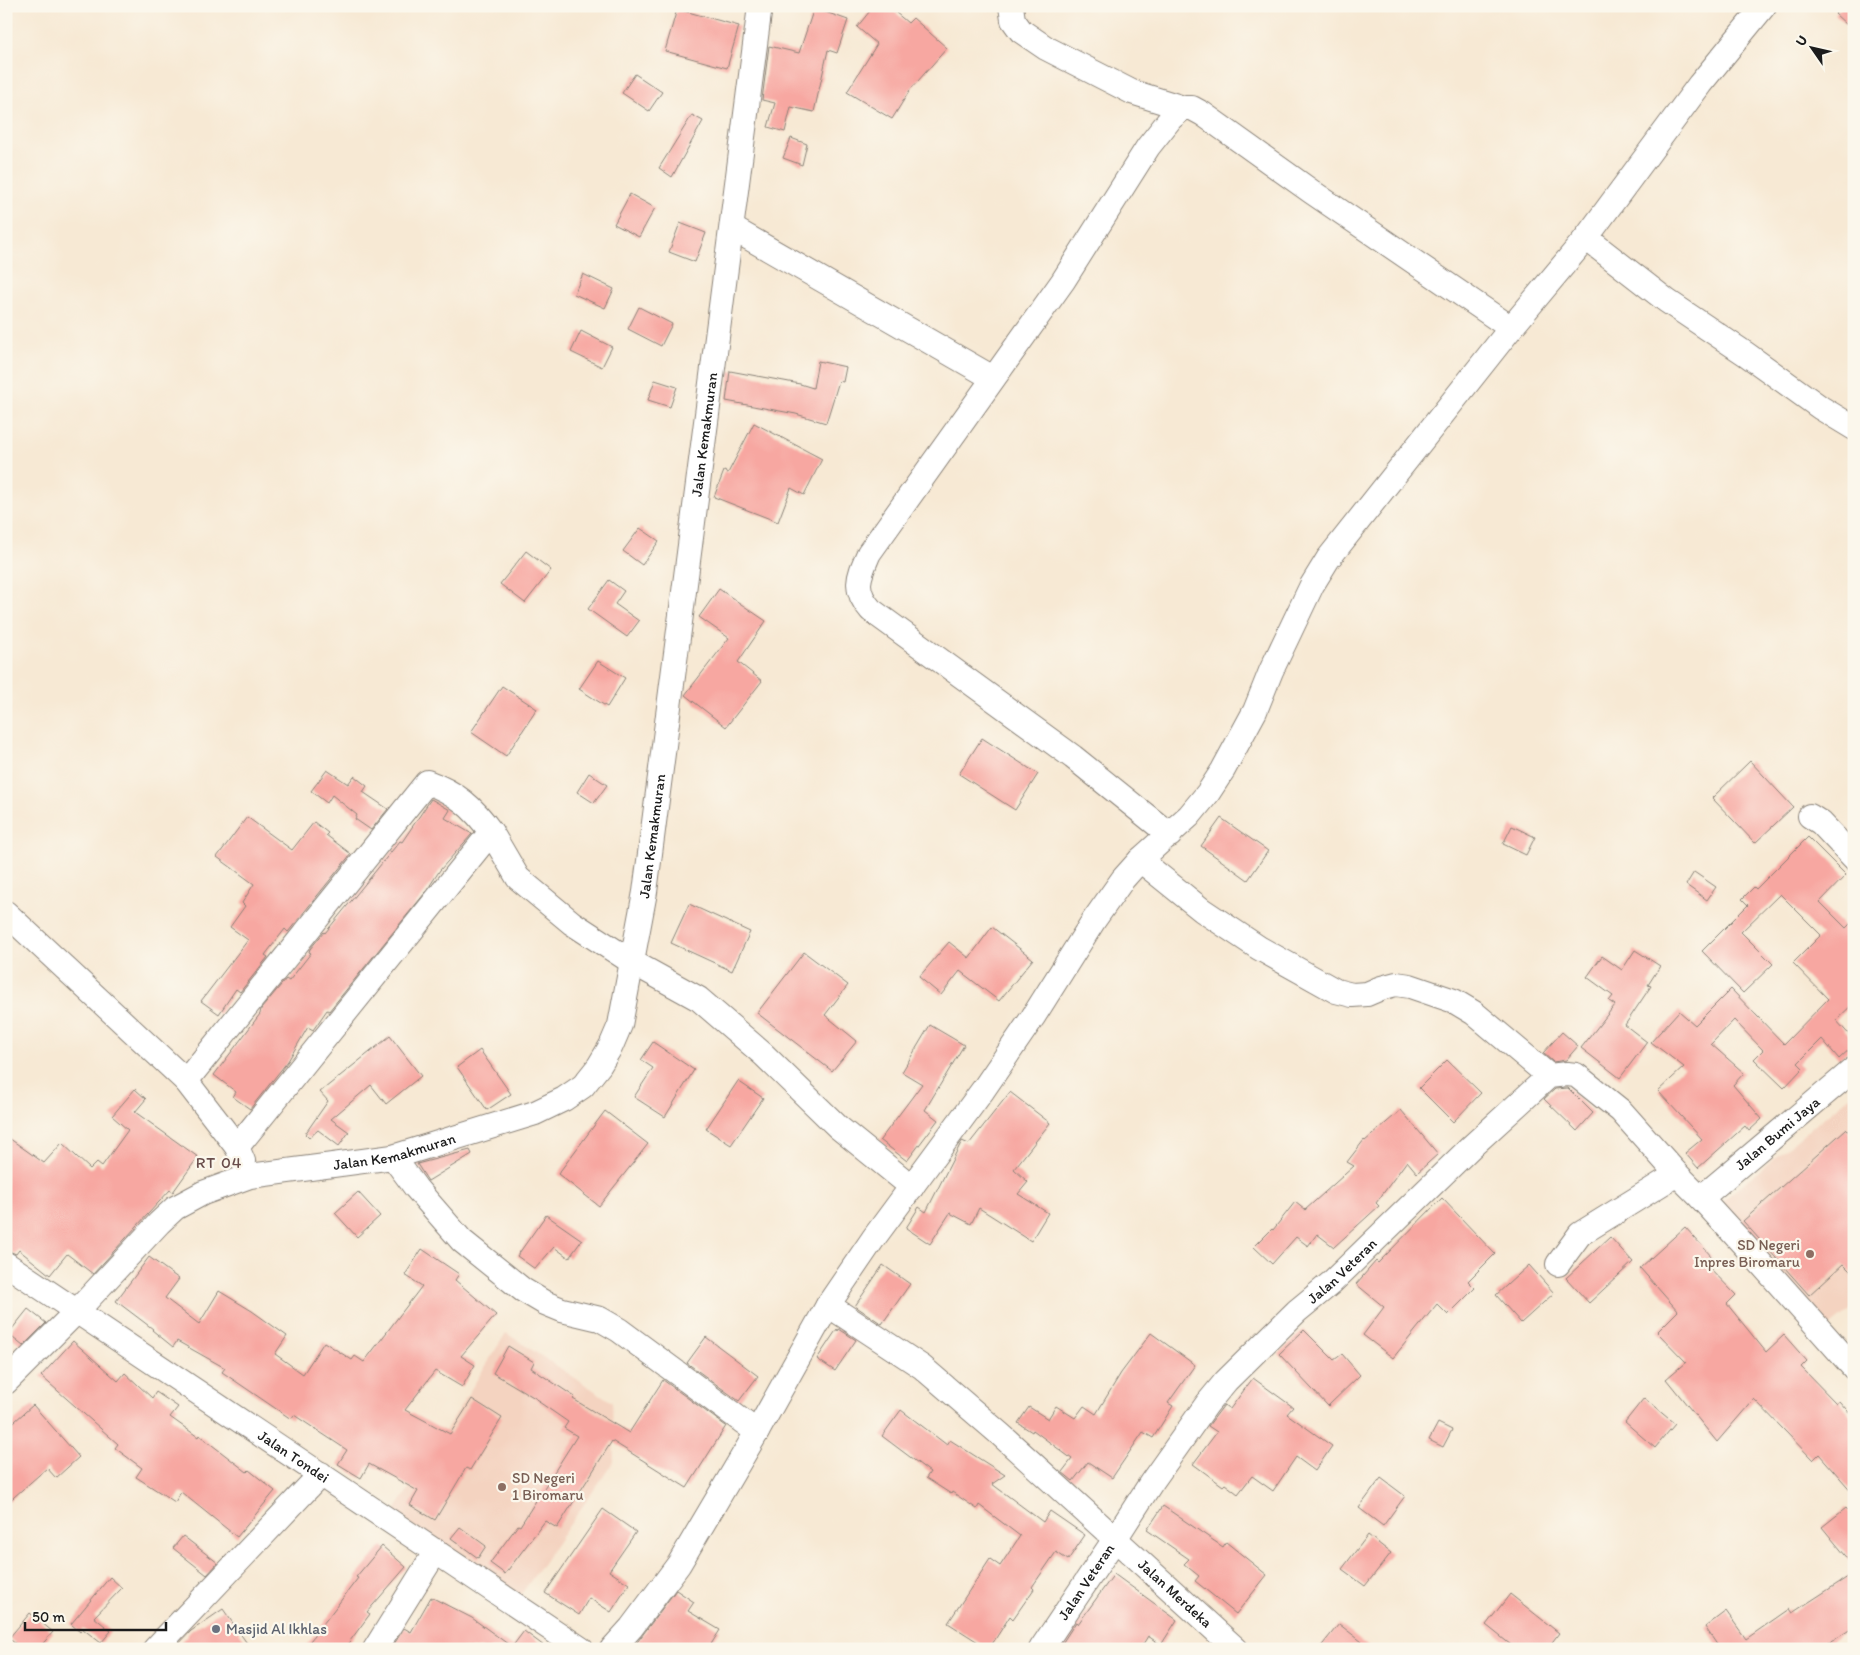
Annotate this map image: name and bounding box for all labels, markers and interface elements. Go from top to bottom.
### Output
north arrow [1788,22,1838,72]
text: U [1792,32,1811,50]
street label: Jalan Kemakmuran [687,371,721,498]
street label: Jalan Kemakmuran [635,772,669,900]
street label: Jalan Bumi Jaya [1731,1093,1824,1174]
street label: Jalan Kemakmuran [332,1129,458,1174]
district label: RT 04 [196,1153,242,1172]
street label: Jalan Veteran [1304,1234,1381,1308]
place label: SD Negeri Inpres Biromaru [1694,1236,1800,1271]
marker: SD Negeri Inpres Biromaru [1804,1248,1816,1260]
street label: Jalan Tondei [255,1426,332,1487]
place label: SD Negeri 1 Biromaru [512,1469,584,1504]
marker: SD Negeri 1 Biromaru [496,1481,508,1493]
street label: Jalan Veteran [1054,1540,1118,1623]
street label: Jalan Merdeka [1134,1555,1216,1632]
scale bar [25,1600,166,1632]
text: 50 m [32,1608,65,1626]
place label: Masjid Al Ikhlas [226,1620,327,1638]
marker: Masjid Al Ikhlas [210,1623,222,1635]

